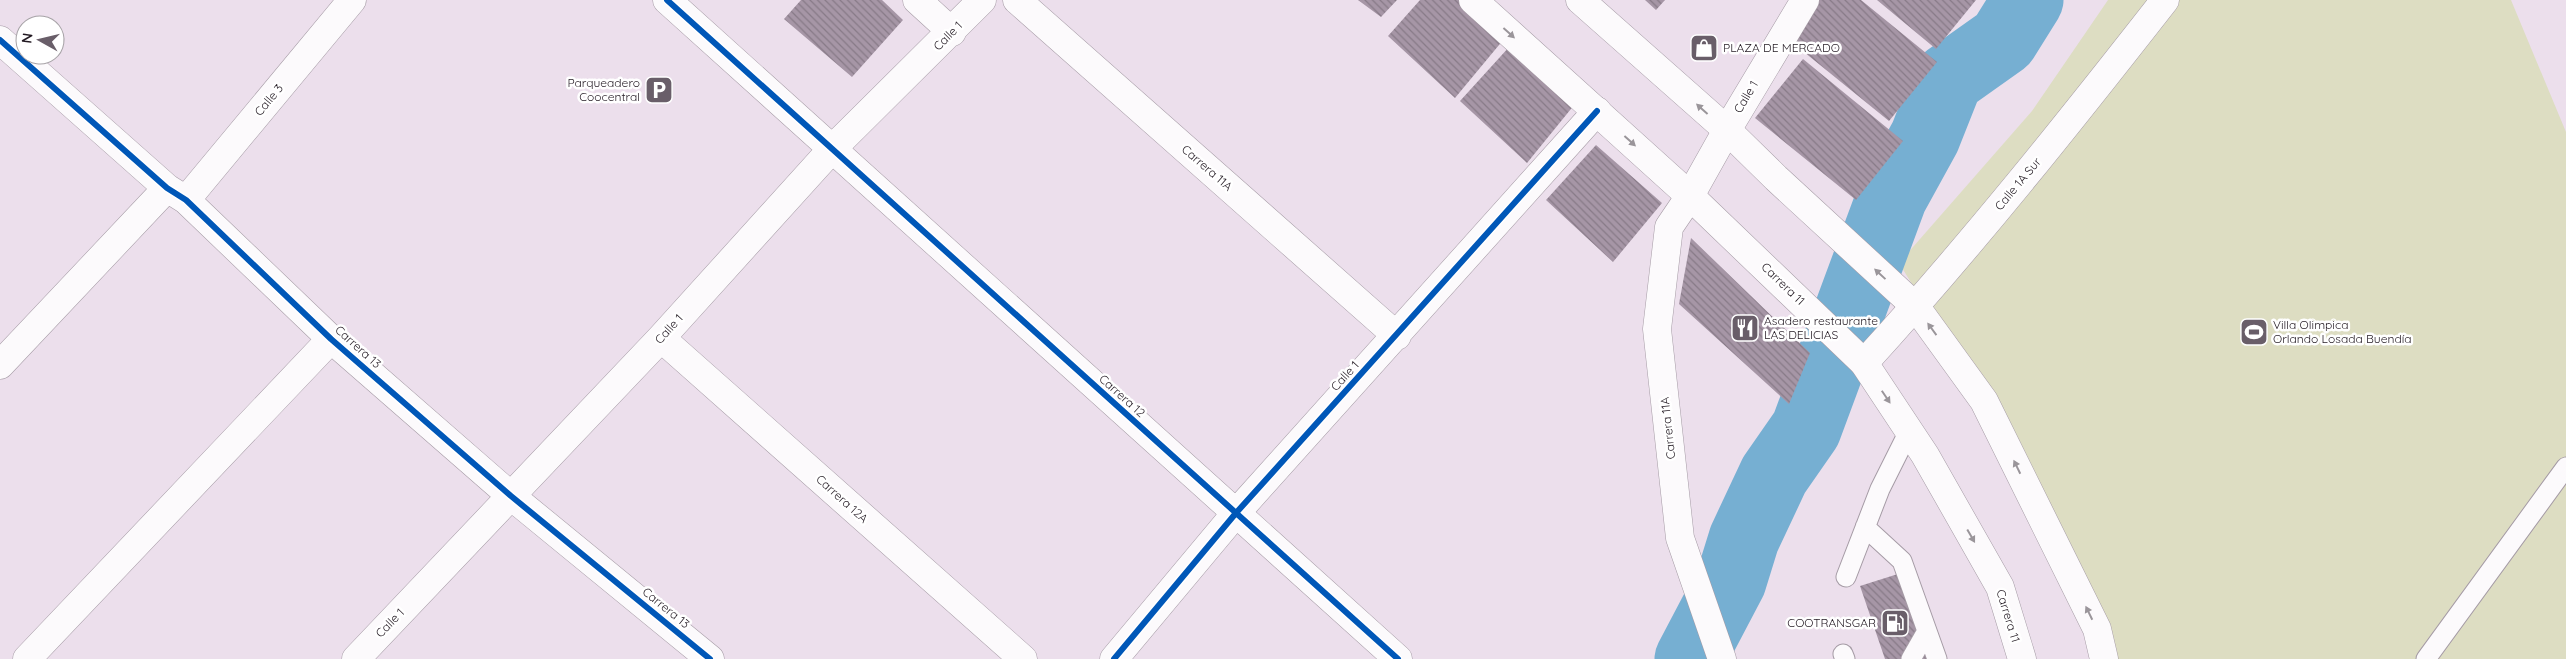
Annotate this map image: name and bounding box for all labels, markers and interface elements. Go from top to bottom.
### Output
north arrow [15,15,65,65]
street label: Calle 1 [930,18,965,53]
one-way arrow [1503,27,1516,38]
text: N [17,32,37,45]
shop icon: PLAZA DE MERCADO [1689,33,1719,63]
place label: PLAZA DE MERCADO [1723,40,1840,55]
place label: Parqueadero Coocentral [567,75,640,104]
parking icon: Parqueadero Coocentral [644,75,674,105]
street label: Calle 1 [1730,78,1761,116]
street label: Calle 3 [251,81,286,119]
one-way arrow [1696,103,1709,114]
one-way arrow [1624,135,1636,147]
street label: Carrera 11A [1179,141,1236,194]
street label: Calle 1A Sur [1991,154,2044,213]
street label: Carrera 11 [1758,259,1808,308]
one-way arrow [1874,268,1886,280]
street label: Calle 1 [651,311,686,347]
restaurant icon: Asadero restaurante LAS DELICIAS [1730,313,1760,343]
place label: Asadero restaurante LAS DELICIAS [1764,313,1878,342]
sports icon: Villa Olimpica Orlando Losada Buendía [2239,317,2269,347]
place label: Villa Olimpica Orlando Losada Buendía [2273,317,2412,346]
street label: Carrera 13 [332,322,384,371]
one-way arrow [1927,323,1937,336]
street label: Calle 1 [1327,358,1362,394]
street label: Carrera 12 [1096,371,1149,420]
one-way arrow [1881,390,1891,404]
street label: Carrera 11A [1657,396,1678,460]
one-way arrow [2013,460,2021,475]
street label: Carrera 12A [813,471,872,526]
one-way arrow [1966,529,1975,542]
street label: Carrera 13 [640,584,693,631]
street label: Carrera 11 [1993,587,2024,644]
street label: Calle 1 [372,605,407,640]
one-way arrow [2085,606,2093,620]
fuel station icon: COOTRANSGAR [1880,608,1910,638]
place label: COOTRANSGAR [1787,615,1876,630]

